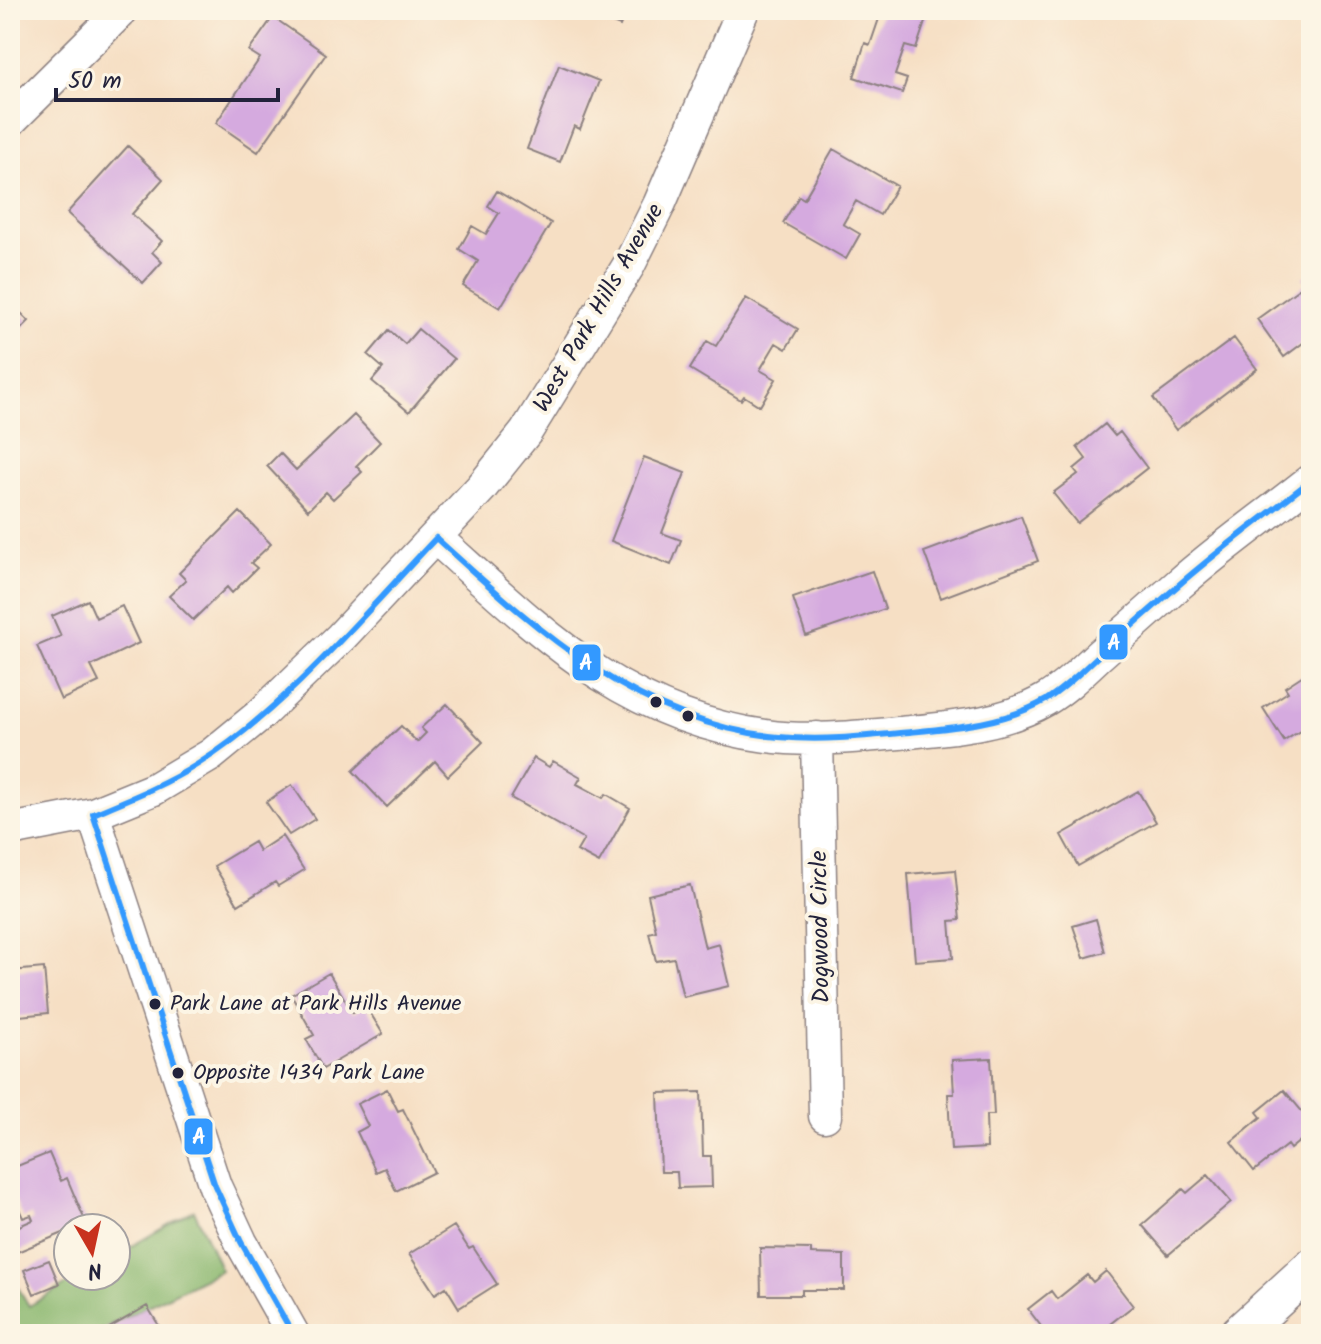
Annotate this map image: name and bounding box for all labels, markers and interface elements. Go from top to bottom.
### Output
scale bar [56,52,278,102]
text: 50 m [68,62,122,101]
street label: West Park Hills Avenue [523,196,675,420]
line badge: A [1098,623,1129,661]
text: A [1107,627,1121,662]
line badge: A [571,643,602,682]
text: A [579,647,593,682]
unlabelled marker [648,694,664,710]
unlabelled marker [680,708,696,724]
street label: Dogwood Circle [800,850,842,1004]
place label: Park Lane at Park Hills Avenue [170,987,462,1022]
marker: Park Lane at Park Hills Avenue [147,996,163,1012]
place label: Opposite 1434 Park Lane [193,1056,425,1091]
marker: Opposite 1434 Park Lane [170,1065,186,1081]
line badge: A [183,1117,214,1156]
text: A [192,1121,206,1156]
north arrow [52,1212,132,1292]
text: N [85,1251,104,1288]

